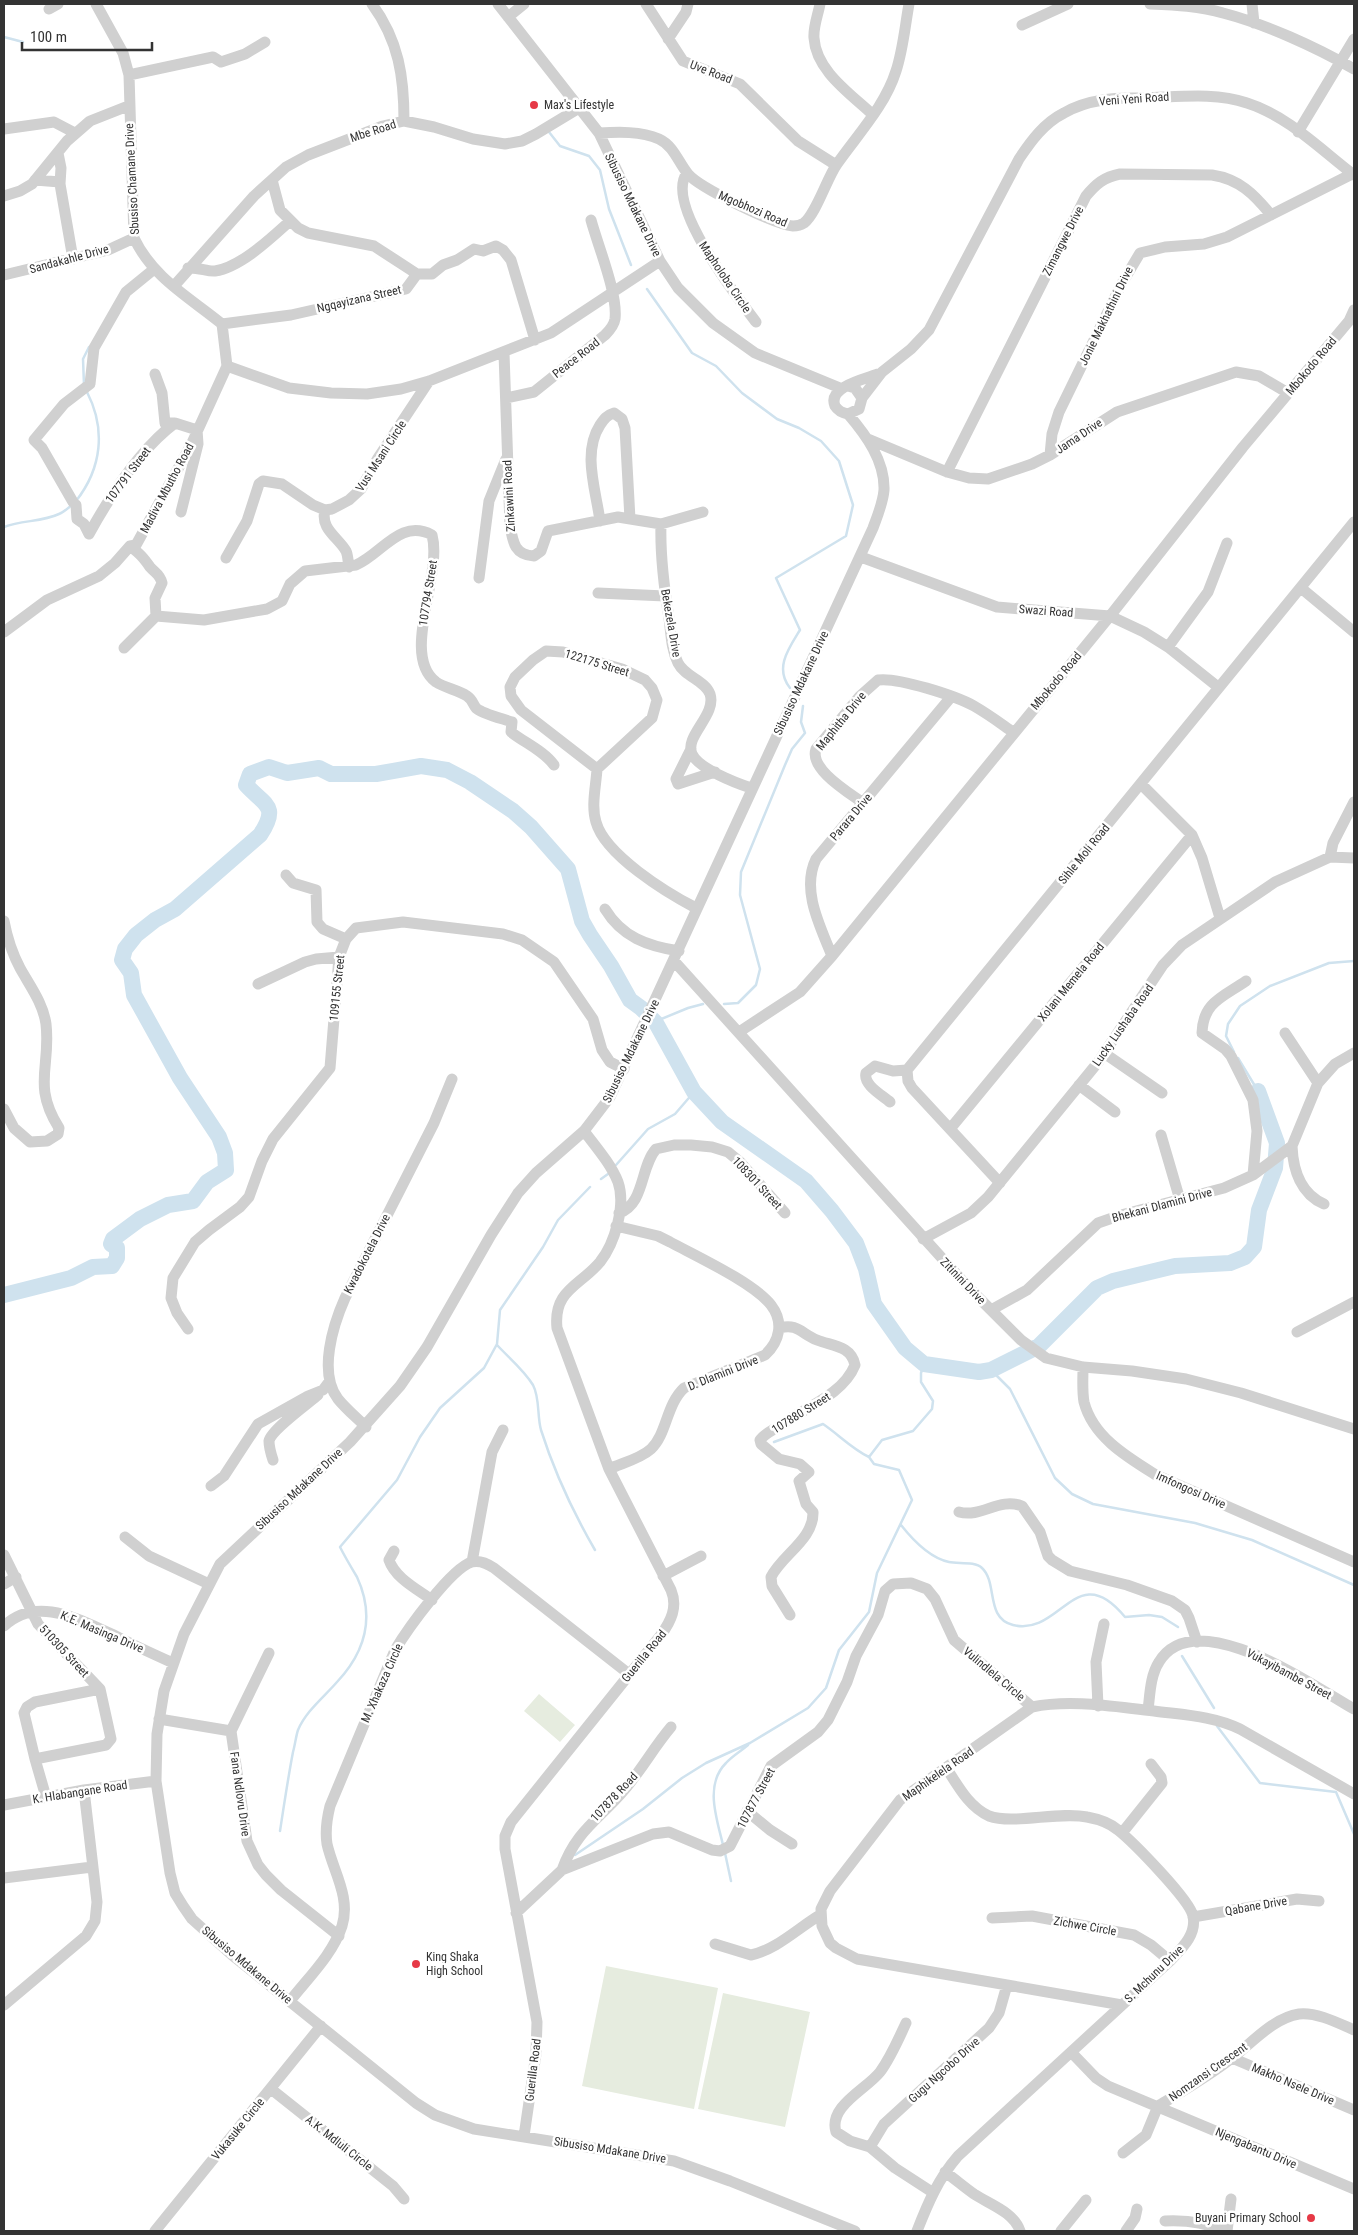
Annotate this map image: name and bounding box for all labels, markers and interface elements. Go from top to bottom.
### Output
scale bar [22,20,152,52]
text: 100 m [30,28,67,46]
street label: Uve Road [688,58,734,86]
street label: Veni Yeni Road [1098,90,1170,108]
place label: Max's Lifestyle [544,98,614,112]
marker: Max's Lifestyle [528,99,540,111]
street label: Mbe Road [348,117,398,145]
street label: Sbusiso Chamane Drive [122,122,142,235]
street label: Sibusiso Mdakane Drive [602,151,664,259]
street label: Mgobhozi Road [716,188,790,230]
street label: Zimangwe Drive [1040,204,1087,278]
street label: Mapholoba Circle [696,239,754,316]
street label: Sandakahle Drive [28,242,111,276]
street label: Jonie Makhathini Drive [1076,264,1136,368]
street label: Ngqayizana Street [315,282,403,316]
street label: Mbokodo Road [1283,334,1339,398]
street label: Peace Road [550,335,602,381]
street label: Jama Drive [1053,415,1105,457]
street label: Vusi Msani Circle [353,418,409,494]
street label: Madiva Mbutho Road [137,441,197,535]
street label: 107791 Street [102,444,154,506]
street label: Zinkawini Road [500,460,518,532]
street label: 107794 Street [416,559,440,627]
street label: Bekezela Drive [658,588,684,659]
street label: Swazi Road [1018,602,1074,620]
street label: Sibusiso Mdakane Drive [771,628,831,737]
street label: 122175 Street [563,647,631,680]
street label: Mbokodo Road [1028,649,1084,713]
street label: Maphitha Drive [813,689,869,753]
street label: Parara Drive [827,790,875,843]
street label: Sihle Moli Road [1055,821,1113,887]
street label: Xolani Memela Road [1035,940,1107,1024]
street label: 109155 Street [327,954,347,1022]
street label: Lucky Lushaba Road [1090,981,1157,1069]
street label: Sibusiso Mdakane Drive [600,997,662,1105]
street label: 108301 Street [729,1154,785,1212]
street label: Bhekani Dlamini Drive [1111,1185,1214,1225]
street label: Kwadokotela Drive [341,1212,393,1296]
street label: Zitinini Drive [937,1255,989,1307]
street label: D. Dlamini Drive [686,1352,761,1393]
street label: 107880 Street [769,1389,833,1437]
street label: Sibusiso Mdakane Drive [253,1445,345,1533]
street label: Imfongosi Drive [1154,1468,1228,1512]
street label: K.E. Masinga Drive [58,1608,146,1656]
street label: 510305 Street [36,1622,92,1680]
street label: Guerilla Road [619,1627,669,1685]
street label: M. Xhakaza Circle [358,1641,406,1725]
street label: Vulindlela Circle [960,1644,1028,1704]
street label: Vukayibambe Street [1244,1646,1334,1703]
street label: Maphikelela Road [900,1744,976,1804]
street label: Fana Ndlovu Drive [227,1751,253,1838]
street label: 107877 Street [734,1765,778,1831]
street label: 107878 Road [588,1769,640,1825]
street label: K. Hlabangane Road [32,1778,128,1806]
street label: Qabane Drive [1224,1894,1288,1918]
street label: Zichwe Circle [1052,1914,1118,1938]
street label: Sibusiso Mdakane Drive [199,1923,295,2007]
street label: S. Mchunu Drive [1122,1942,1187,2006]
place label: King Shaka High School [426,1950,483,1978]
marker: King Shaka High School [410,1958,422,1970]
street label: Gugu Ngcobo Drive [906,2034,983,2106]
street label: Guerilla Road [522,2038,544,2102]
street label: Nomzansi Crescent [1166,2040,1250,2104]
street label: Makho Nsele Drive [1250,2060,1337,2108]
street label: Vukasuke Circle [209,2095,267,2163]
street label: A.K. Mdluli Circle [303,2112,376,2174]
street label: Njengabantu Drive [1213,2125,1299,2172]
street label: Sibusiso Mdakane Drive [553,2134,667,2166]
place label: Buyani Primary School [1195,2211,1301,2225]
marker: Buyani Primary School [1305,2212,1317,2224]

